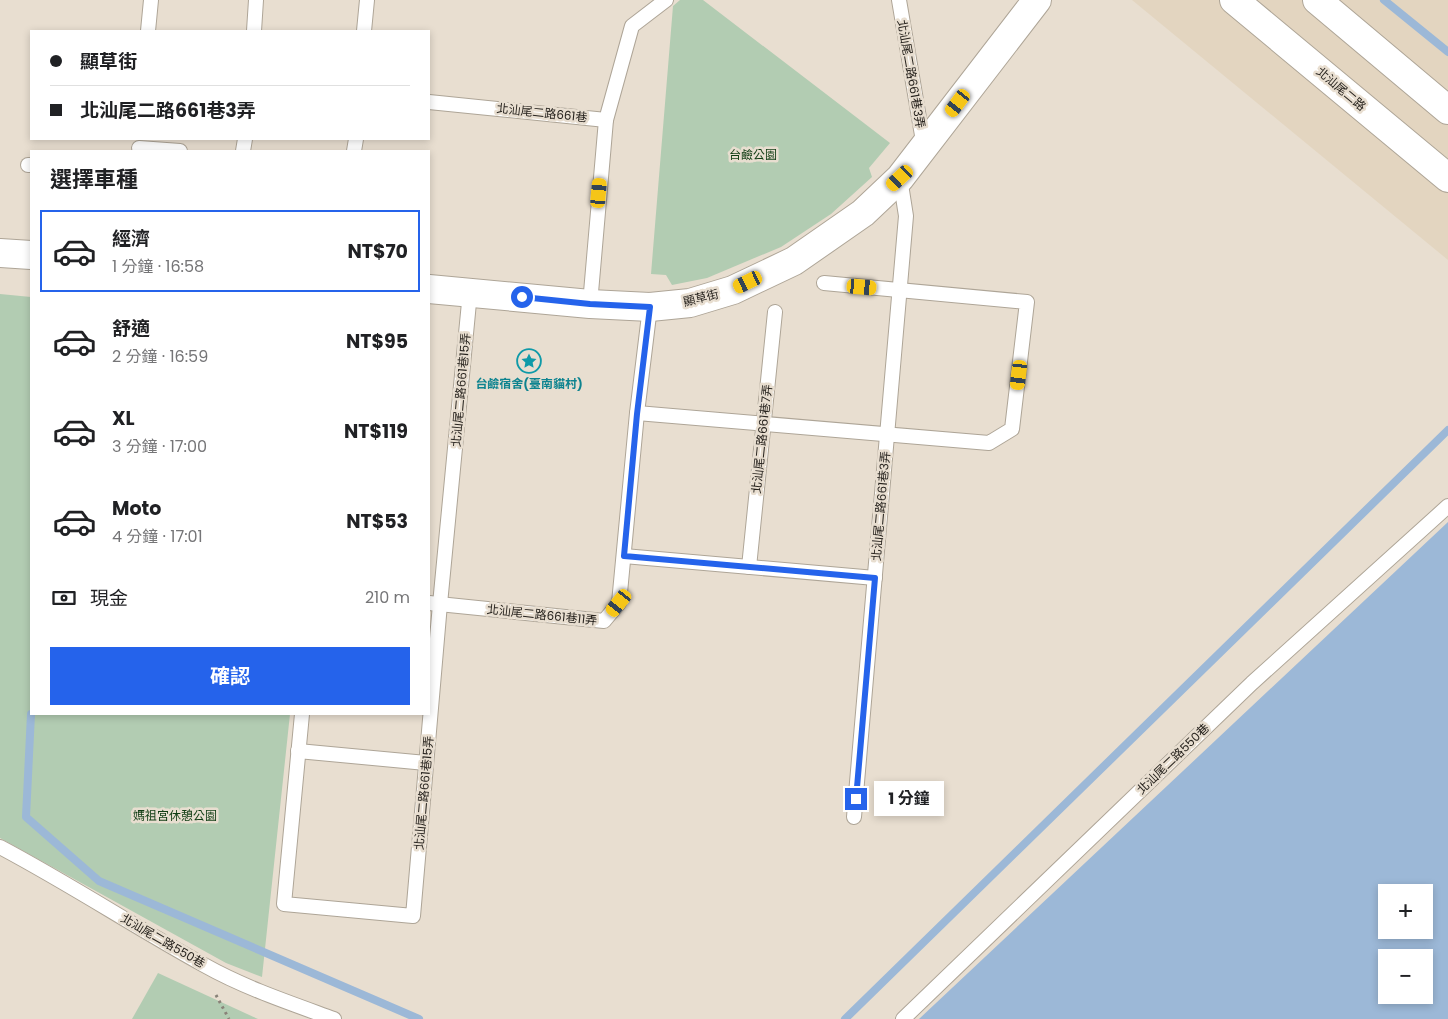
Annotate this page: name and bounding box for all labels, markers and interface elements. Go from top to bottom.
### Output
street label: 北汕尾二路661巷3弄 [894,18,929,130]
text: 顯草街 [80,48,137,75]
street label: 北汕尾二路 [1313,63,1370,114]
car [942,87,973,119]
text: 北汕尾二路661巷3弄 [80,97,256,124]
street label: 北汕尾二路661巷 [496,99,588,126]
park label: 台鹼公園 [729,146,777,163]
car [883,162,916,194]
text: 選擇車種 [50,164,138,195]
car [590,177,607,209]
text: 經濟 [112,225,150,252]
icon: car [52,229,97,274]
text: NT$70 [347,238,408,265]
text: 1 分鐘 · 16:58 [112,255,204,278]
car [731,269,764,295]
car [846,278,877,296]
street label: 顯草街 [681,285,720,310]
route start [511,286,533,308]
text: 舒適 [112,315,150,342]
icon: car [52,319,97,364]
text: NT$95 [346,328,408,355]
street label: 北汕尾二路661巷15弄 [447,332,474,448]
text: 2 分鐘 · 16:59 [112,345,208,368]
place icon: 台鹼宿舍(臺南貓村) [516,348,542,374]
car [1009,359,1028,391]
place label: 台鹼宿舍(臺南貓村) [475,375,583,392]
street label: 北汕尾二路661巷7弄 [747,384,776,494]
text: XL [112,405,135,432]
icon: car [52,409,97,454]
text: NT$119 [344,418,408,445]
text: 3 分鐘 · 17:00 [112,435,207,458]
street label: 北汕尾二路661巷3弄 [867,450,894,562]
text: Moto [112,495,161,522]
icon: car [52,499,97,544]
text: NT$53 [346,508,408,535]
text: 4 分鐘 · 17:01 [112,525,203,548]
icon: cash [50,584,78,612]
text: 現金 [90,585,128,612]
text: 210 m [365,586,410,609]
car [603,587,634,619]
street label: 北汕尾二路661巷11弄 [486,600,598,629]
button: 確認 [50,647,410,705]
street label: 北汕尾二路550巷 [1133,720,1213,798]
street label: 北汕尾二路661巷15弄 [410,735,437,851]
callout: 1 分鐘 [874,782,944,816]
text: 1 分鐘 [888,787,930,810]
route end [845,788,867,810]
park label: 媽祖宮休憩公園 [133,807,217,824]
map controls [1378,884,1433,1004]
button: + [1378,884,1433,939]
street label: 北汕尾二路550巷 [118,910,208,972]
button: − [1378,949,1433,1004]

